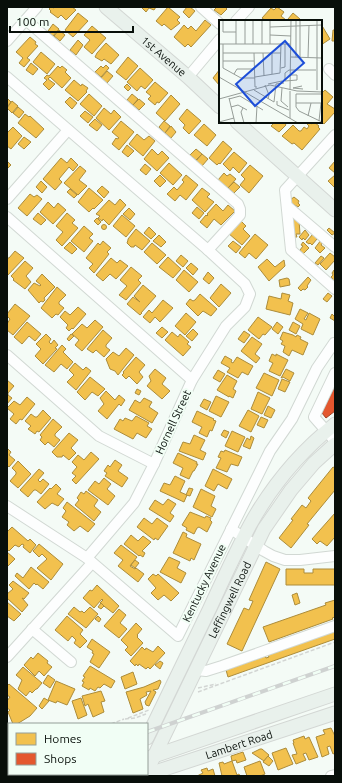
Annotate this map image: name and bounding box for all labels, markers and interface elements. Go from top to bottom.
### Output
scale bar [10,8,133,34]
text: 100 m [16,15,49,28]
inset map [219,20,322,123]
street label: 1st Avenue [139,34,189,79]
street label: Hornell Street [153,387,193,456]
street label: Kentucky Avenue [180,542,228,624]
street label: Leffingwell Road [206,560,253,640]
legend [8,723,148,775]
street label: Lambert Road [204,728,274,761]
text: Homes [44,732,82,745]
text: Shops [44,752,76,765]

